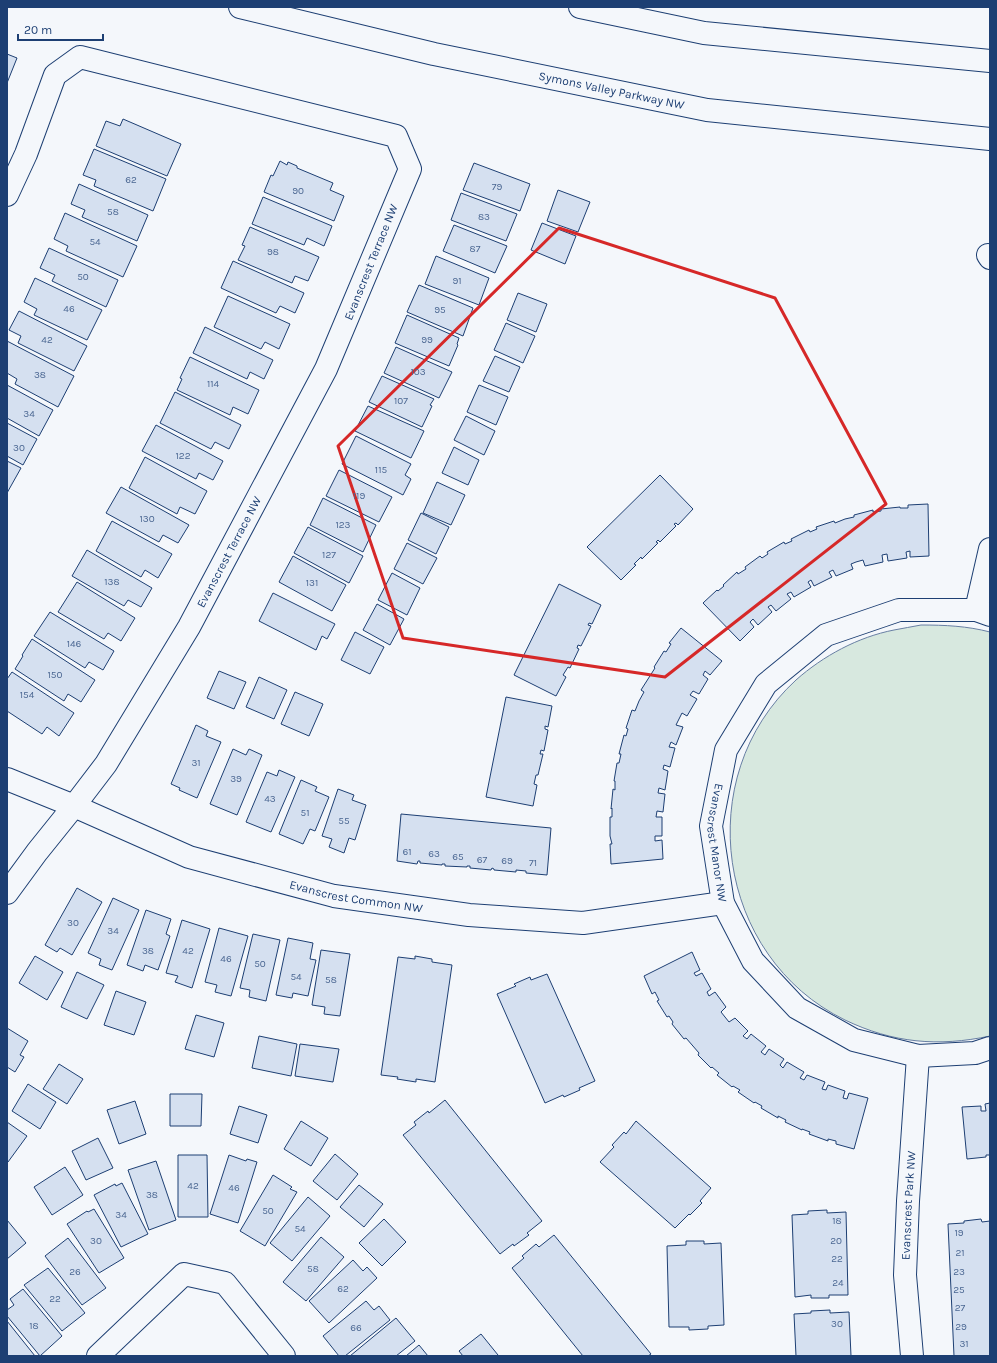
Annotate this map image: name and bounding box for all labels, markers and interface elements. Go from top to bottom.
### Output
scale bar [18,16,103,42]
text: 20 m [24,23,52,37]
street label: Symons Valley Parkway NW [538,69,686,112]
house number: 62 [125,174,137,186]
house number: 79 [492,181,502,193]
house number: 90 [292,185,304,197]
street label: Evanscrest Terrace NW [341,202,401,322]
house number: 58 [107,206,119,218]
house number: 83 [478,211,490,223]
house number: 54 [89,236,101,248]
house number: 87 [470,243,481,255]
house number: 98 [267,246,279,258]
house number: 50 [77,271,89,283]
house number: 91 [452,275,462,287]
house number: 46 [63,303,75,315]
house number: 95 [434,304,446,316]
house number: 42 [41,334,53,346]
house number: 99 [421,334,433,346]
house number: 103 [410,366,426,378]
house number: 38 [34,369,46,381]
house number: 114 [207,378,220,390]
house number: 107 [394,395,408,407]
house number: 34 [23,408,35,420]
house number: 30 [13,442,25,454]
house number: 122 [176,450,191,462]
house number: 115 [375,464,387,476]
house number: 119 [353,490,365,502]
street label: Evanscrest Terrace NW [194,494,264,610]
house number: 130 [139,513,155,525]
house number: 123 [335,519,351,531]
house number: 127 [322,549,336,561]
house number: 138 [104,576,120,588]
house number: 131 [306,577,318,589]
house number: 146 [67,638,82,650]
house number: 150 [48,669,63,681]
house number: 154 [20,689,35,701]
house number: 31 [191,757,201,769]
house number: 39 [230,773,242,785]
street label: Evanscrest Manor NW [704,782,730,903]
house number: 43 [264,793,276,805]
house number: 51 [301,807,309,819]
house number: 55 [338,815,350,827]
house number: 61 [402,846,412,858]
house number: 63 [428,848,440,860]
house number: 65 [452,851,464,863]
house number: 67 [477,854,488,866]
house number: 69 [501,855,513,867]
house number: 71 [529,857,537,869]
street label: Evanscrest Common NW [288,877,424,915]
house number: 30 [67,917,79,929]
house number: 34 [107,925,119,937]
house number: 38 [142,945,154,957]
house number: 42 [182,945,194,957]
house number: 46 [220,953,232,965]
house number: 50 [254,958,266,970]
house number: 54 [290,971,302,983]
house number: 58 [325,974,337,986]
street label: Evanscrest Park NW [899,1150,918,1260]
house number: 42 [187,1180,199,1192]
house number: 46 [228,1182,240,1194]
house number: 38 [146,1189,158,1201]
house number: 50 [262,1205,274,1217]
house number: 34 [115,1209,127,1221]
house number: 18 [832,1215,842,1227]
house number: 54 [294,1223,306,1235]
house number: 19 [954,1227,964,1239]
house number: 30 [90,1235,102,1247]
house number: 20 [830,1235,842,1247]
house number: 21 [955,1247,965,1259]
house number: 22 [831,1253,843,1265]
house number: 58 [307,1263,319,1275]
house number: 26 [69,1266,81,1278]
house number: 23 [953,1266,965,1278]
house number: 24 [832,1277,844,1289]
house number: 62 [337,1283,349,1295]
house number: 25 [953,1284,965,1296]
house number: 22 [49,1293,61,1305]
house number: 27 [955,1302,966,1314]
house number: 30 [831,1318,843,1330]
house number: 18 [29,1320,39,1332]
house number: 29 [955,1321,967,1333]
house number: 66 [350,1322,362,1334]
house number: 31 [959,1338,969,1350]

